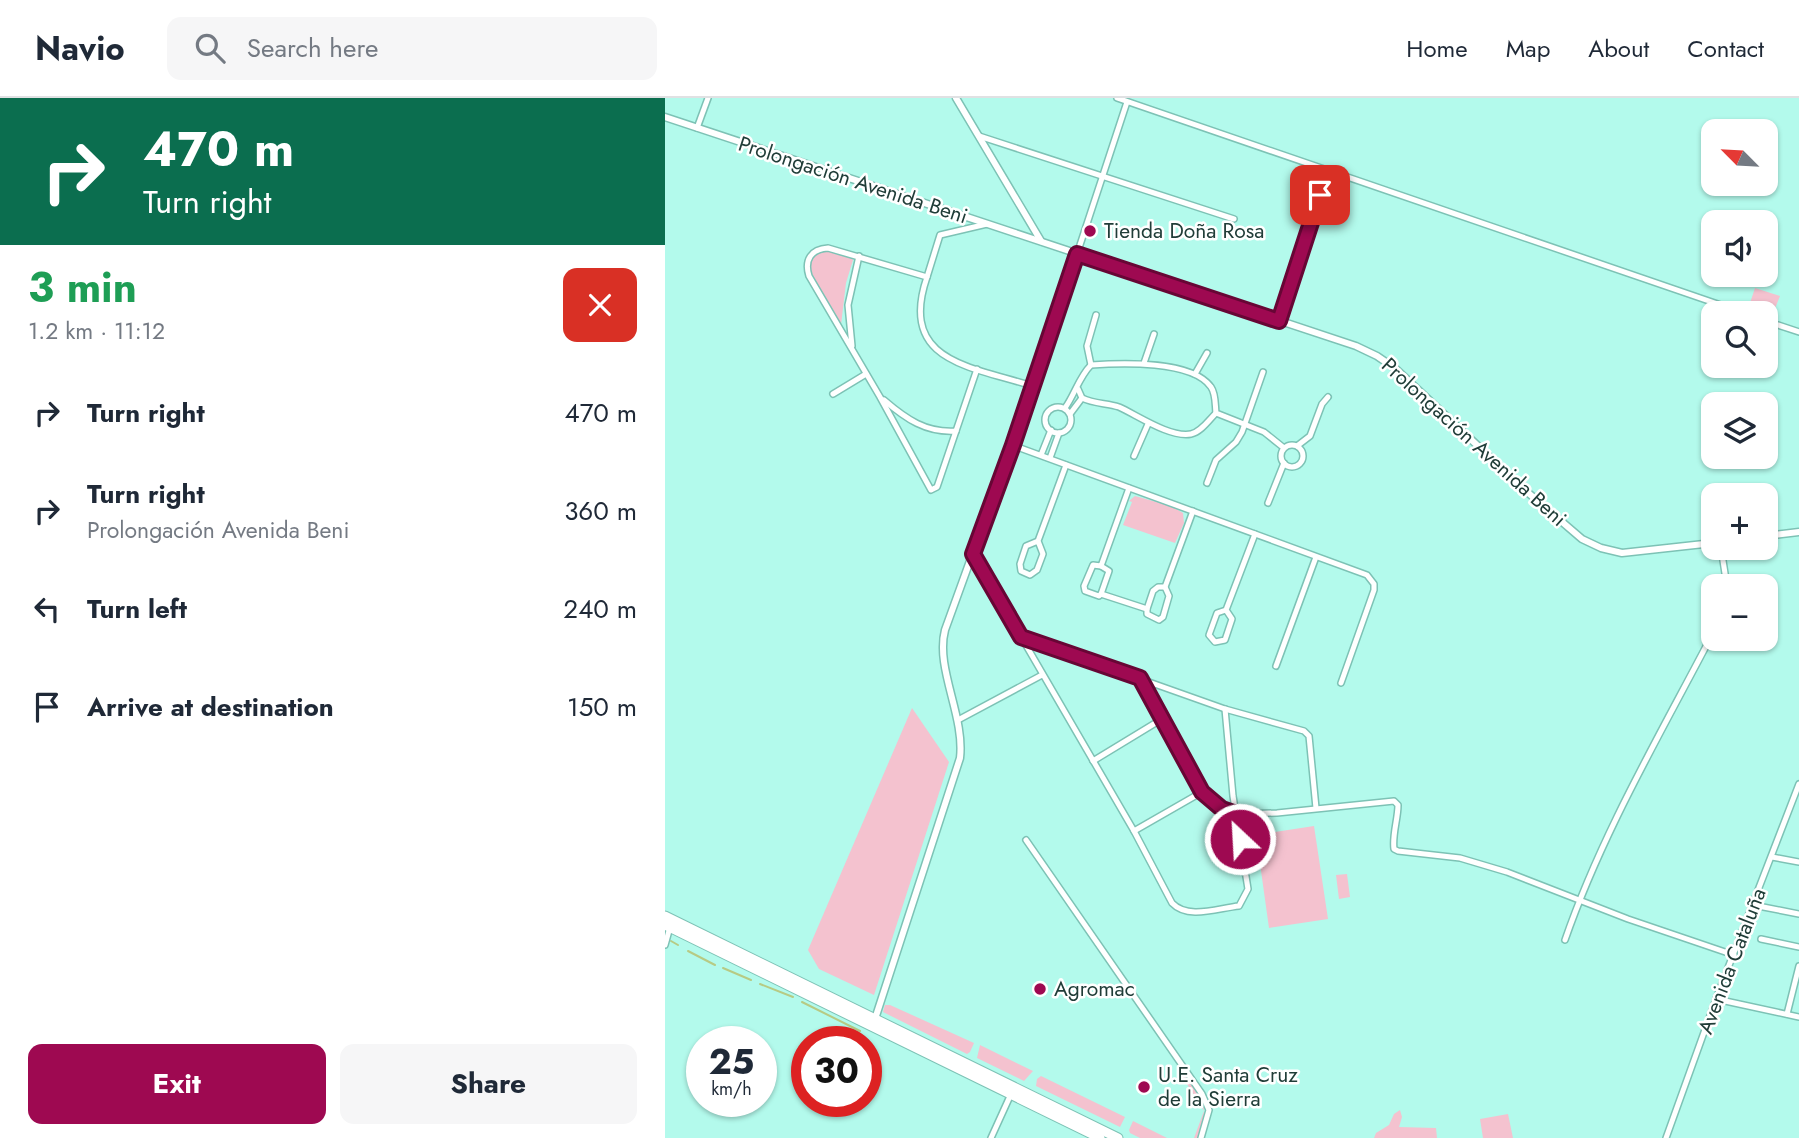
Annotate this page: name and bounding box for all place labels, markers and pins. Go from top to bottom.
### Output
pin [1290,165,1350,225]
place label: Tienda Doña Rosa [1104,216,1264,246]
marker: Tienda Doña Rosa [1082,223,1098,239]
place label: Agromac [1054,974,1135,1004]
marker: Agromac [1032,981,1048,997]
place label: U.E. Santa Cruz de la Sierra [1158,1060,1298,1114]
marker: U.E. Santa Cruz de la Sierra [1136,1079,1152,1095]

